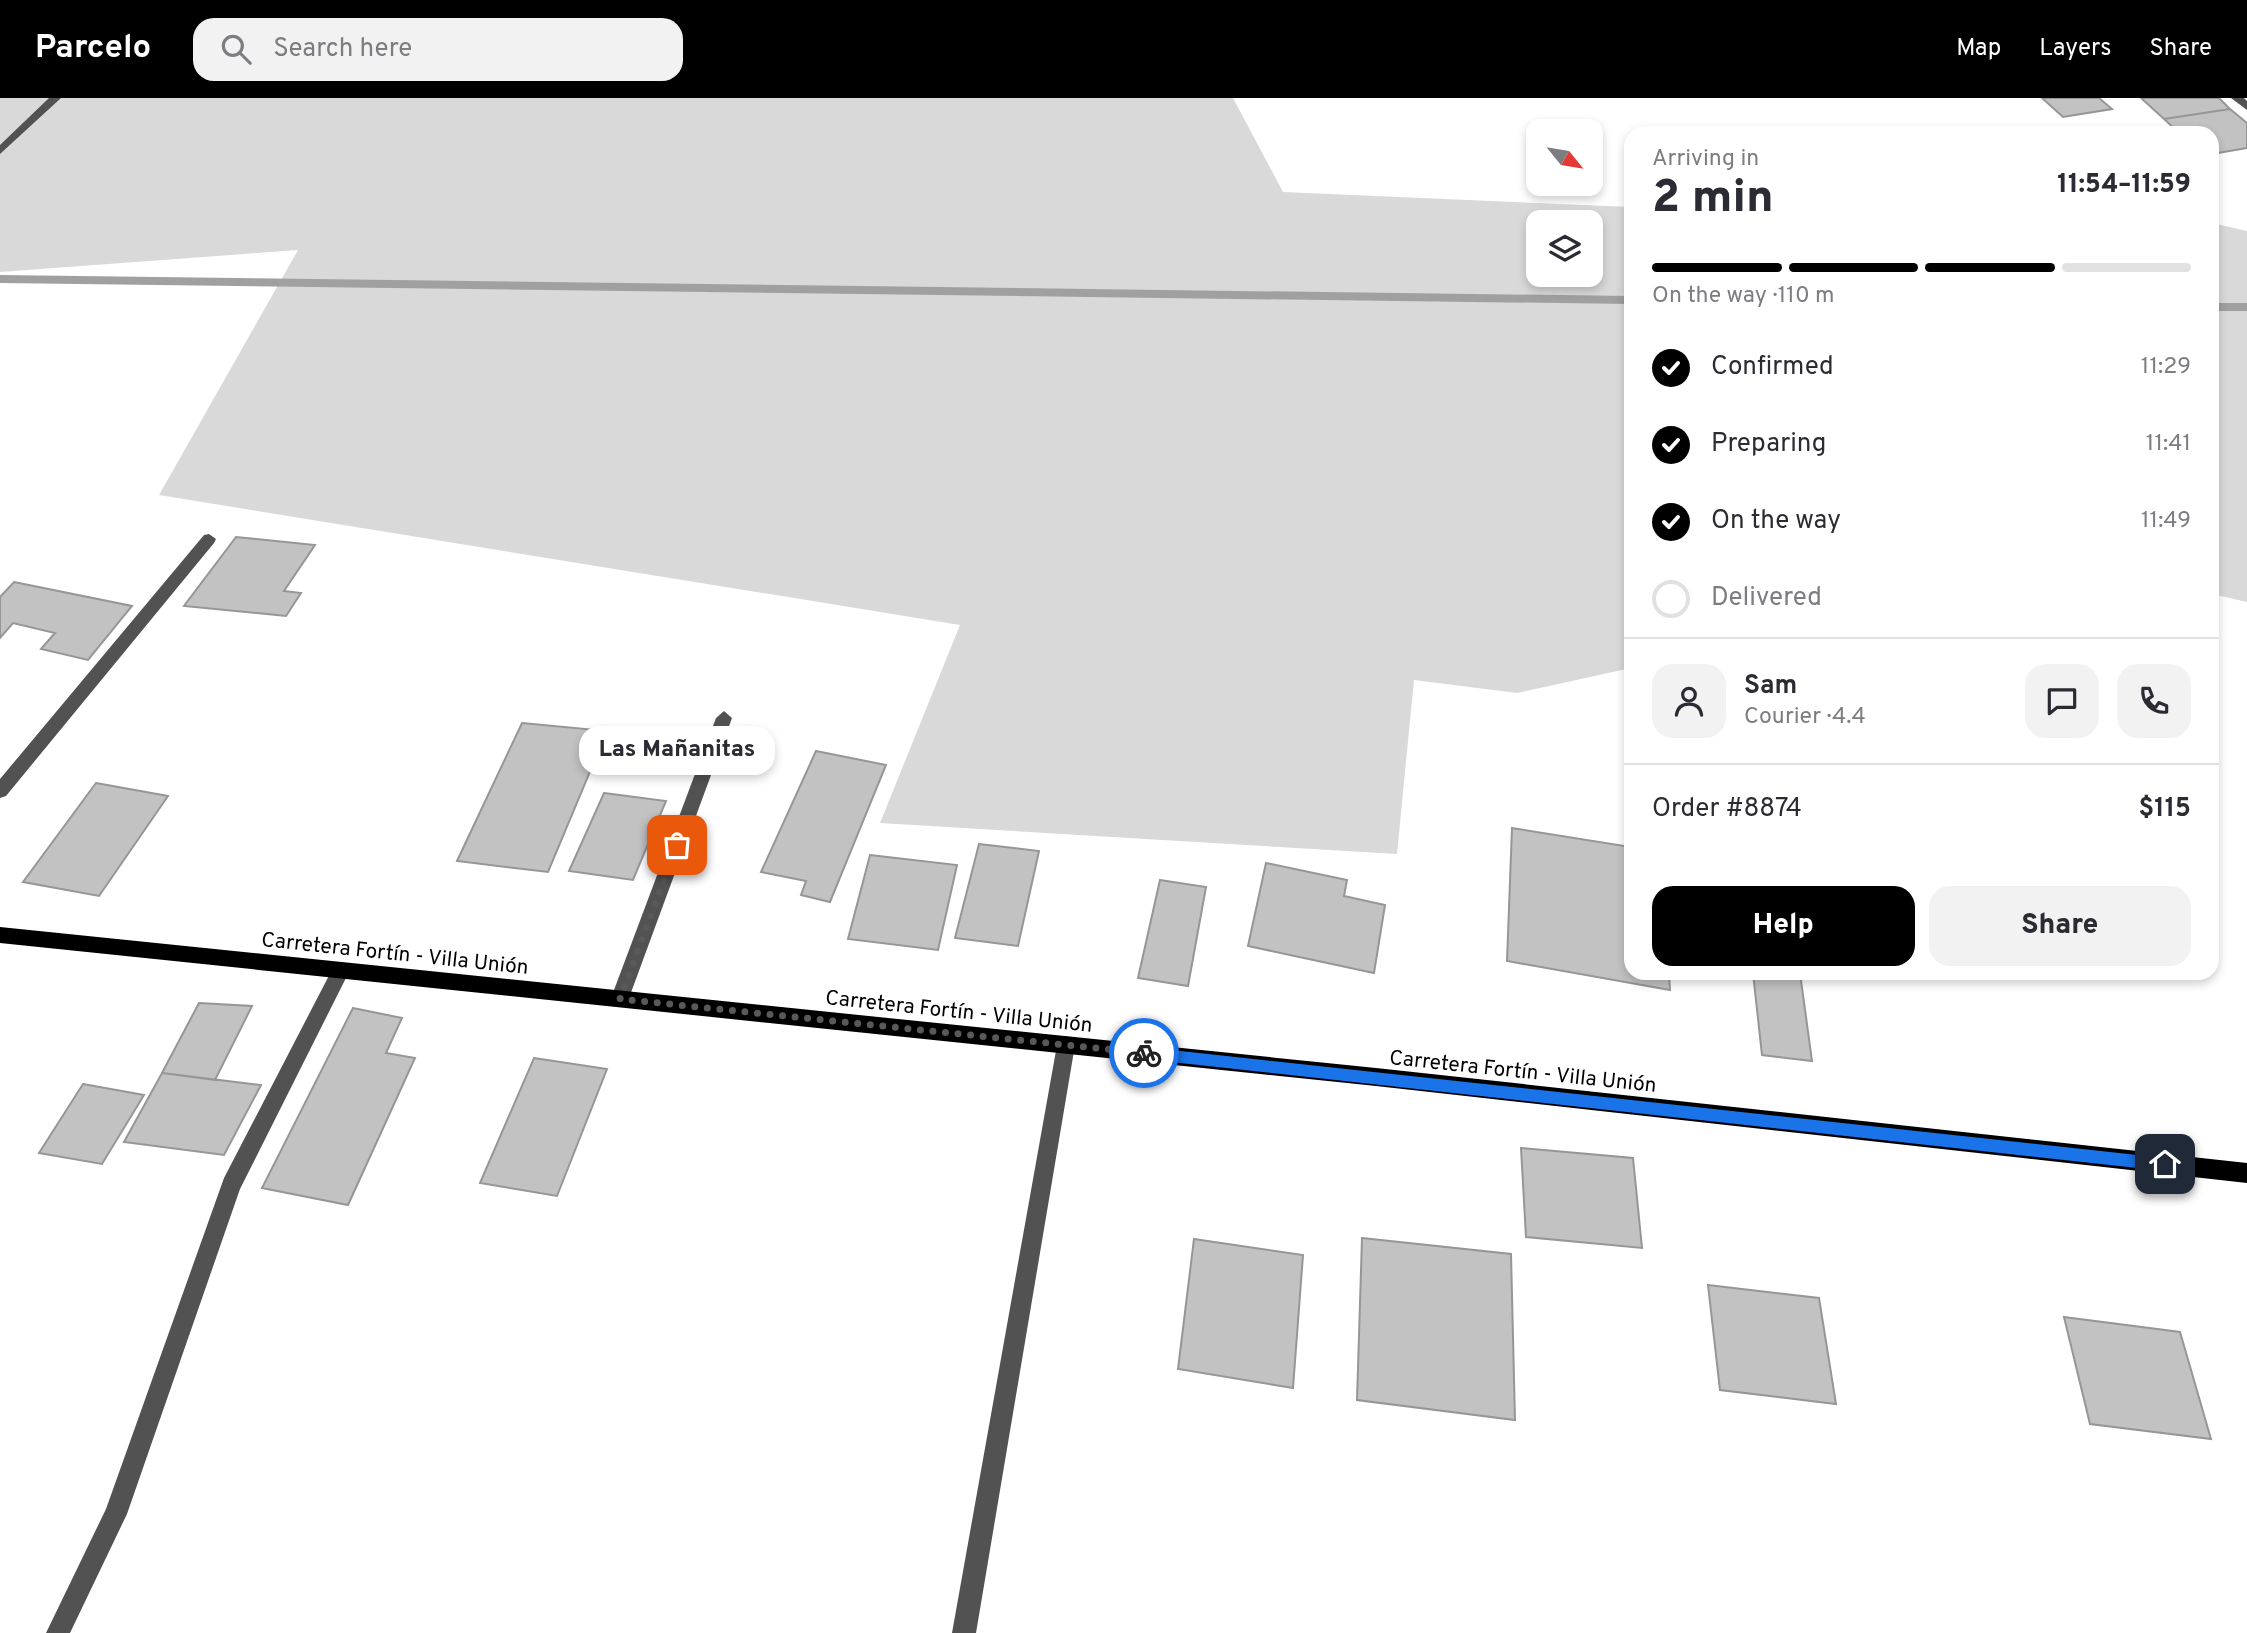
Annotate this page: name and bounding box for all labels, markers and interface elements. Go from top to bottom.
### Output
search box [193,18,683,81]
text: Parcelo [35,28,151,70]
icon: search [217,30,255,68]
text: Search here [273,33,412,66]
text: Map [1956,34,2001,64]
text: Layers [2039,34,2111,64]
text: Share [2149,34,2212,64]
north arrow [1526,119,1603,196]
map controls [1526,119,1603,287]
text: Arriving in [1652,145,1759,174]
text: 11:54–11:59 [2057,169,2191,202]
text: 2 min [1652,170,1774,229]
button: layers [1526,210,1603,287]
text: On the way · 110 m [1652,282,1835,311]
icon: check [1652,349,1690,387]
text: Confirmed [1711,351,1834,384]
text: 11:29 [2141,353,2191,382]
icon: check [1652,426,1690,464]
text: Preparing [1711,428,1826,461]
text: 11:41 [2146,430,2191,459]
icon: check [1652,503,1690,541]
text: On the way [1711,505,1841,538]
text: 11:49 [2141,507,2191,536]
text: Delivered [1711,582,1822,615]
button: person [1652,664,1726,738]
button: chat [2025,664,2099,738]
button: phone [2117,664,2191,738]
text: Sam [1744,670,1797,703]
text: Courier · 4.4 [1744,703,1866,732]
callout: Las Mañanitas [579,726,775,775]
text: Las Mañanitas [599,736,755,765]
text: Order #8874 [1652,793,1802,826]
text: $115 [2139,793,2191,826]
pin [647,815,707,875]
icon: bag [658,826,696,864]
button: Help [1652,886,1915,966]
button: Share [1929,886,2191,966]
street label: Carretera Fortín - Villa Unión [260,927,530,982]
street label: Carretera Fortín - Villa Unión [824,985,1094,1040]
courier [1109,1018,1179,1088]
icon: bike [1125,1034,1163,1072]
street label: Carretera Fortín - Villa Unión [1388,1045,1658,1100]
pin [2135,1134,2195,1194]
icon: home [2146,1145,2184,1183]

